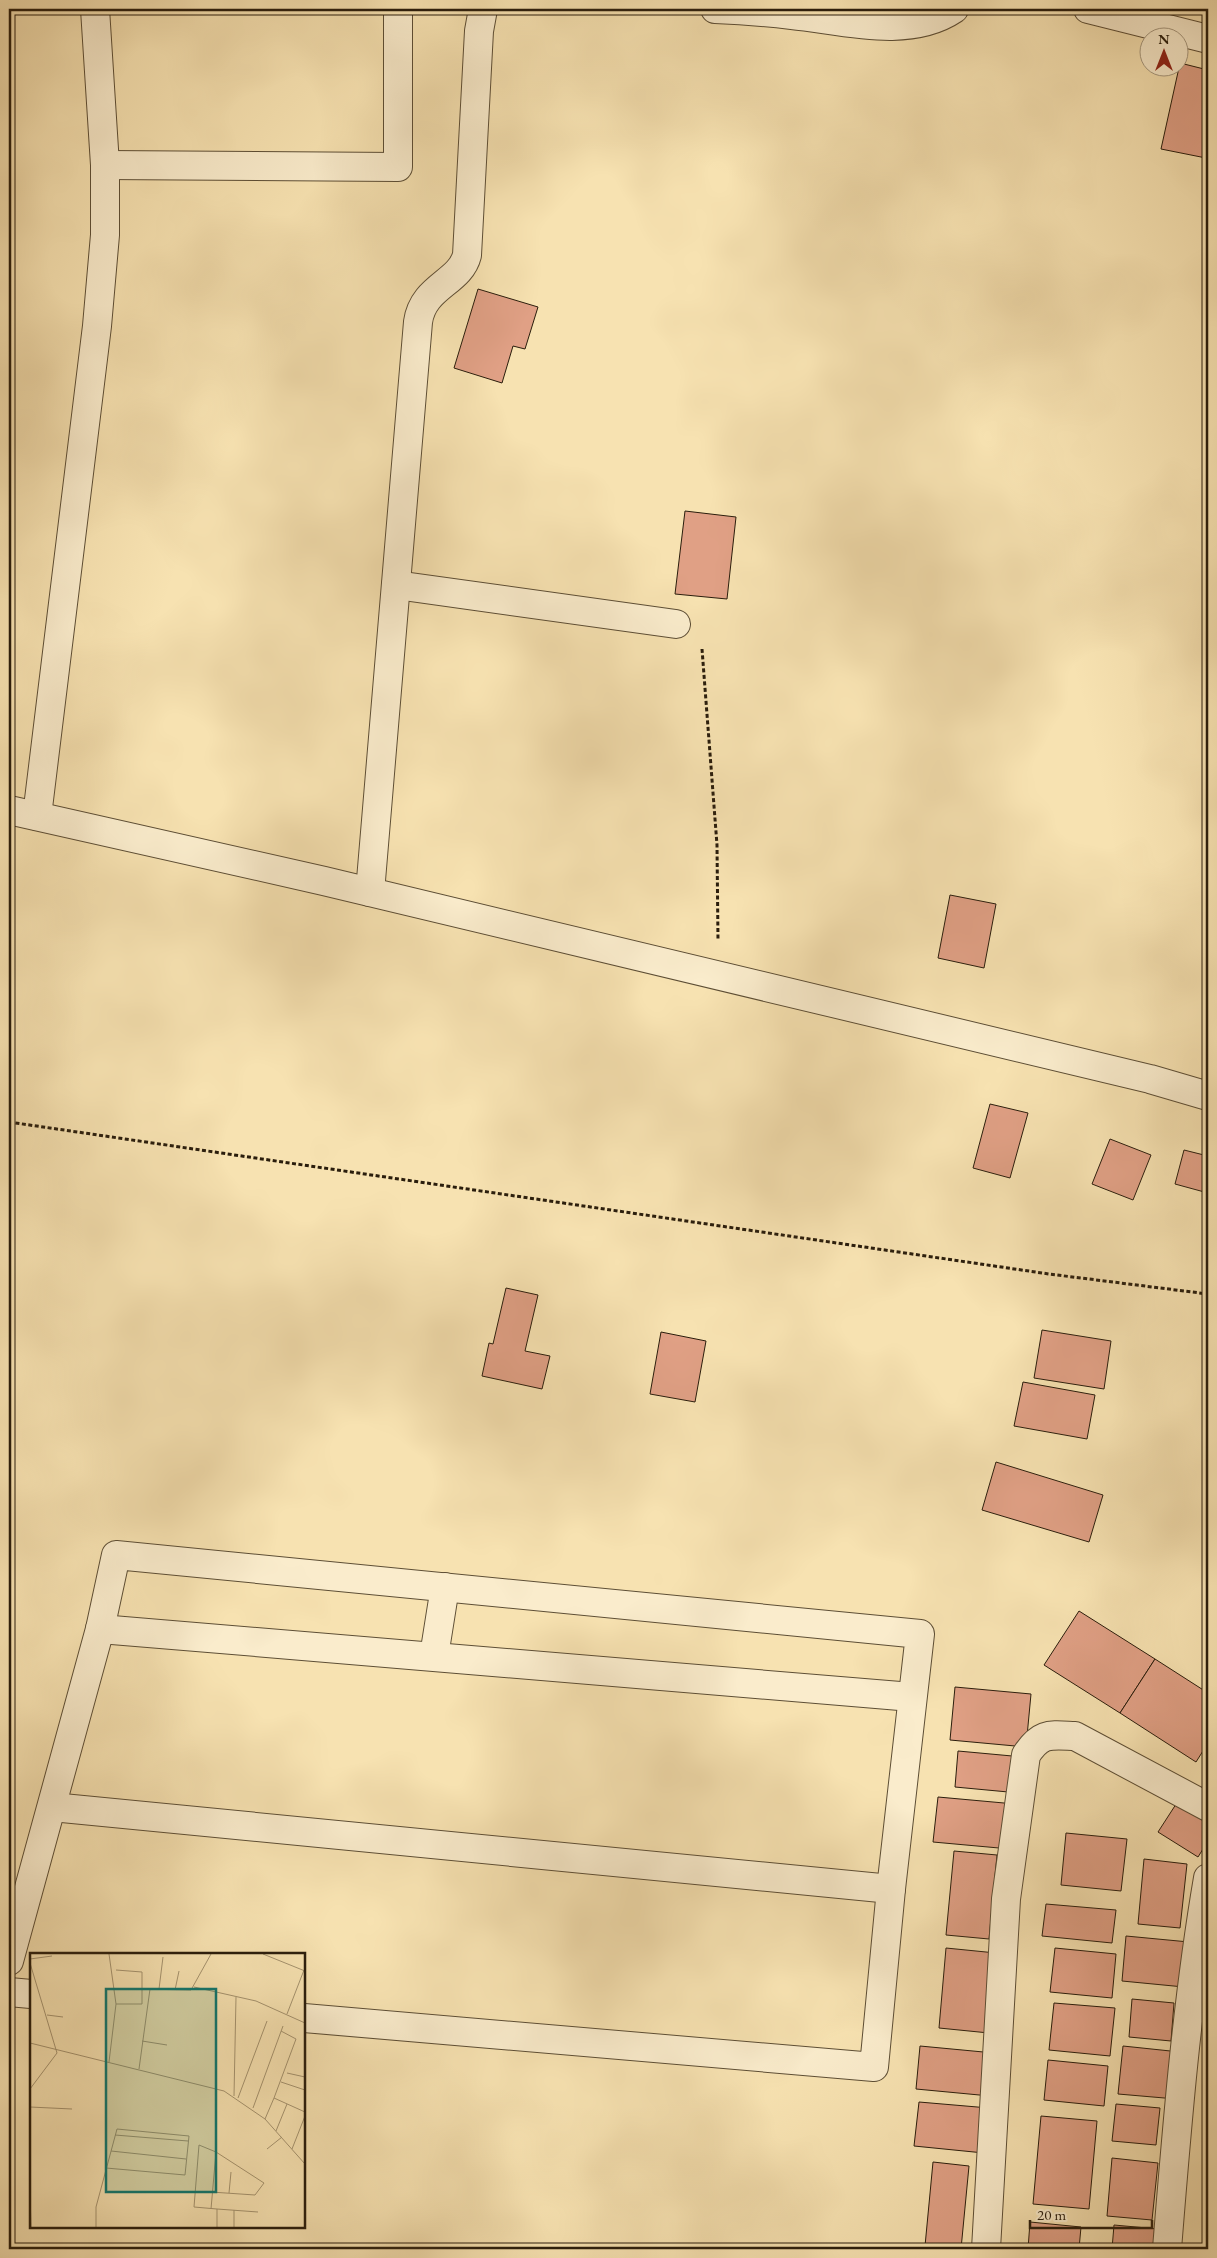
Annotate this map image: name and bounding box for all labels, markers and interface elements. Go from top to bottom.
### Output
north arrow [1140,28,1190,78]
text: N [1158,30,1170,48]
inset map [30,1953,305,2228]
scale bar [1030,2198,1152,2230]
text: 20 m [1037,2205,1066,2224]

